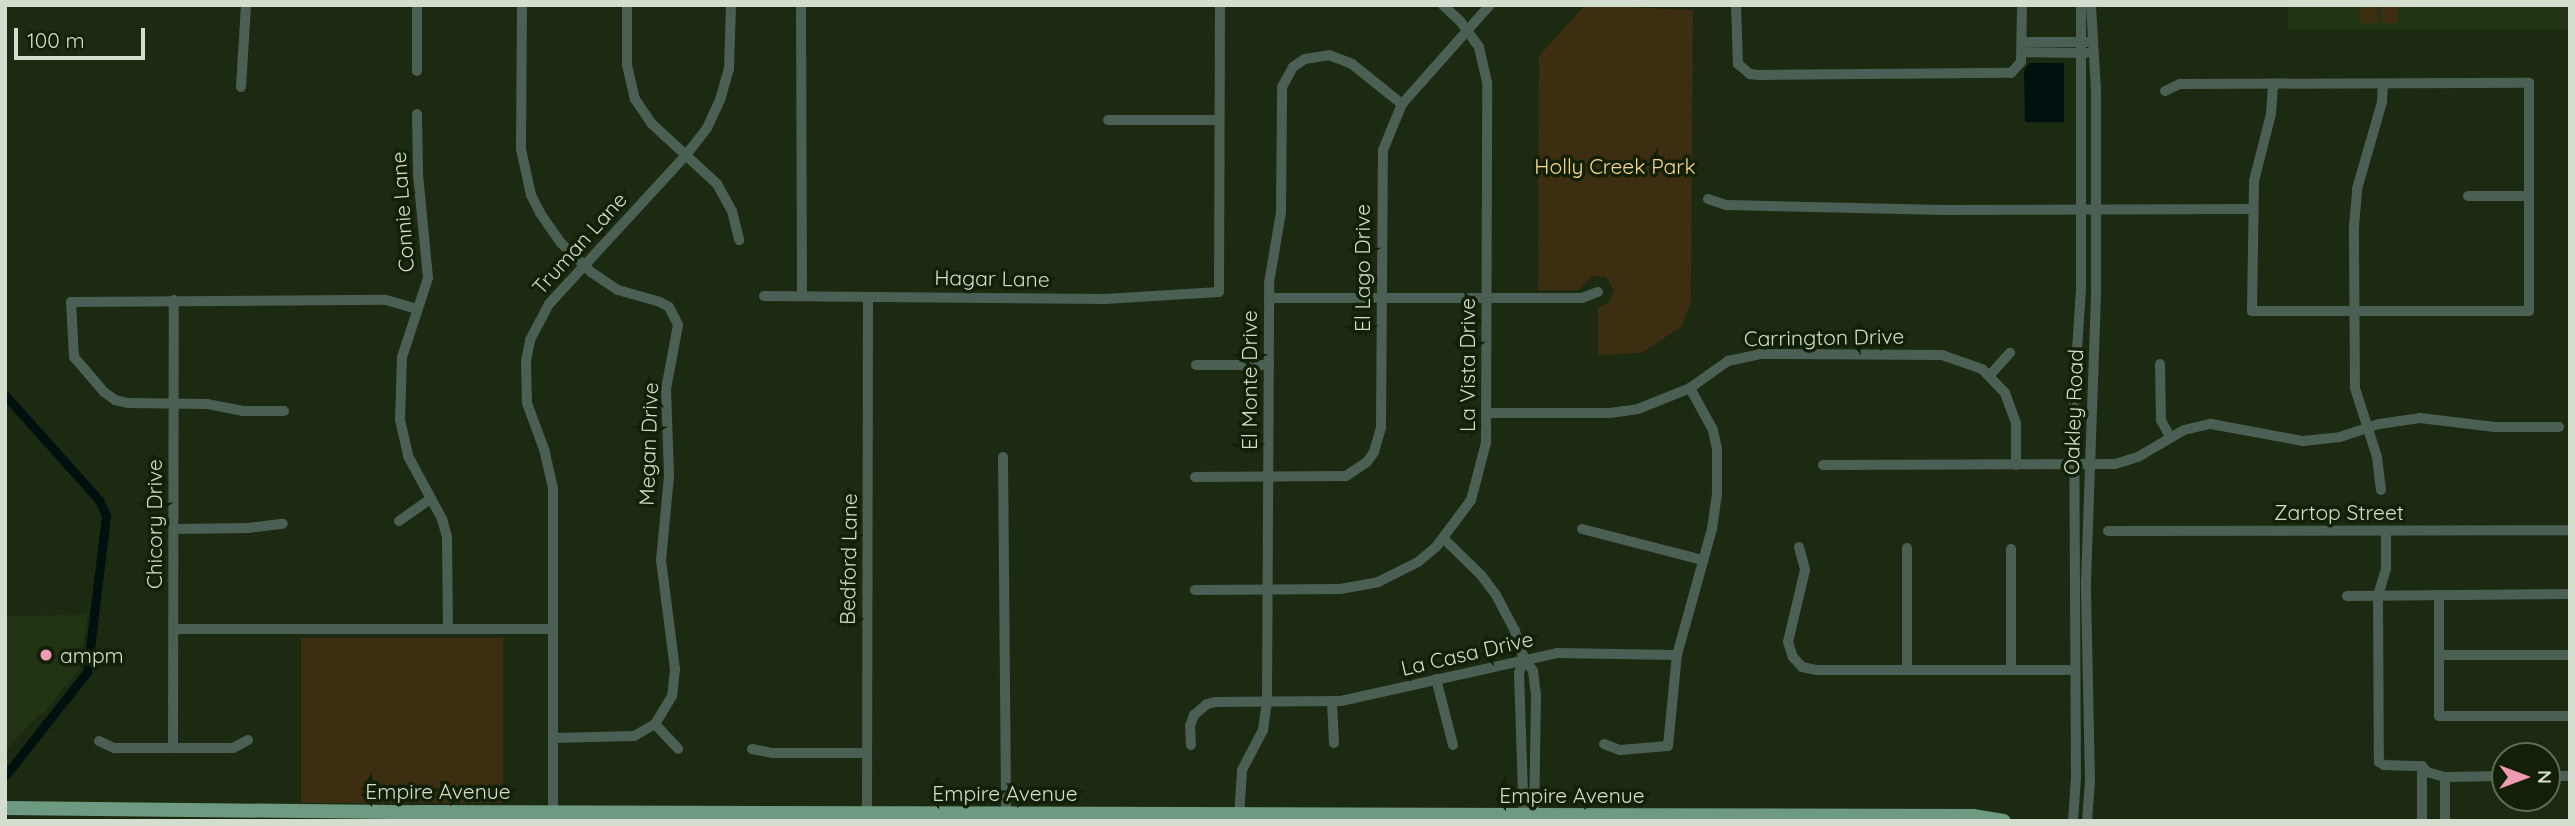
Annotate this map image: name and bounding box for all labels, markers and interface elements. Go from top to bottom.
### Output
scale bar [18,14,149,58]
text: 100 m [27,27,85,53]
street label: Connie Lane [385,151,419,273]
park label: Holly Creek Park [1534,153,1696,179]
street label: Truman Lane [526,187,632,299]
street label: El Lago Drive [1349,204,1375,332]
street label: Hagar Lane [934,264,1050,292]
street label: La Vista Drive [1454,298,1480,432]
street label: El Monte Drive [1236,310,1262,450]
street label: Carrington Drive [1744,323,1904,351]
street label: Oakley Road [2058,349,2088,475]
street label: Megan Drive [633,382,663,506]
street label: Chicory Drive [141,459,167,589]
street label: Bedford Lane [834,493,862,625]
street label: Zartop Street [2274,499,2404,525]
street label: La Casa Drive [1398,626,1536,680]
place label: ampm [60,642,124,668]
marker: ampm [38,647,54,663]
north arrow [2491,742,2561,812]
text: N [2533,770,2557,784]
street label: Empire Avenue [365,778,511,804]
street label: Empire Avenue [932,780,1078,806]
street label: Empire Avenue [1499,782,1645,808]

